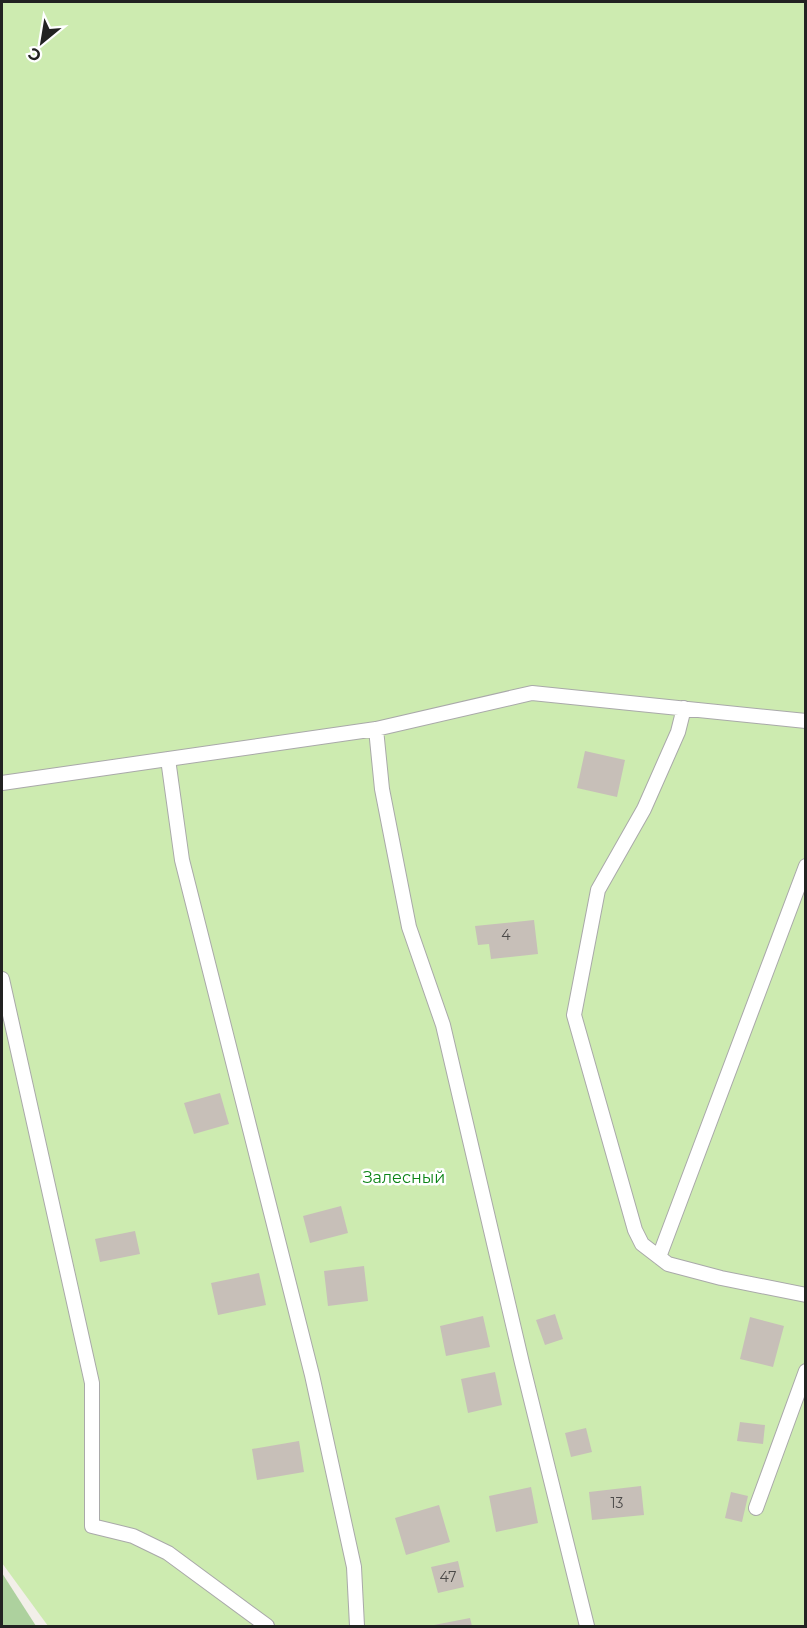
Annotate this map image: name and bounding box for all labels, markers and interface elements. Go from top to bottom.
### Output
north arrow [12,12,72,72]
text: С [25,43,45,66]
house number: 4 [501,926,511,944]
park label: Залесный [363,1168,445,1187]
house number: 13 [611,1494,624,1512]
house number: 47 [440,1568,456,1586]

